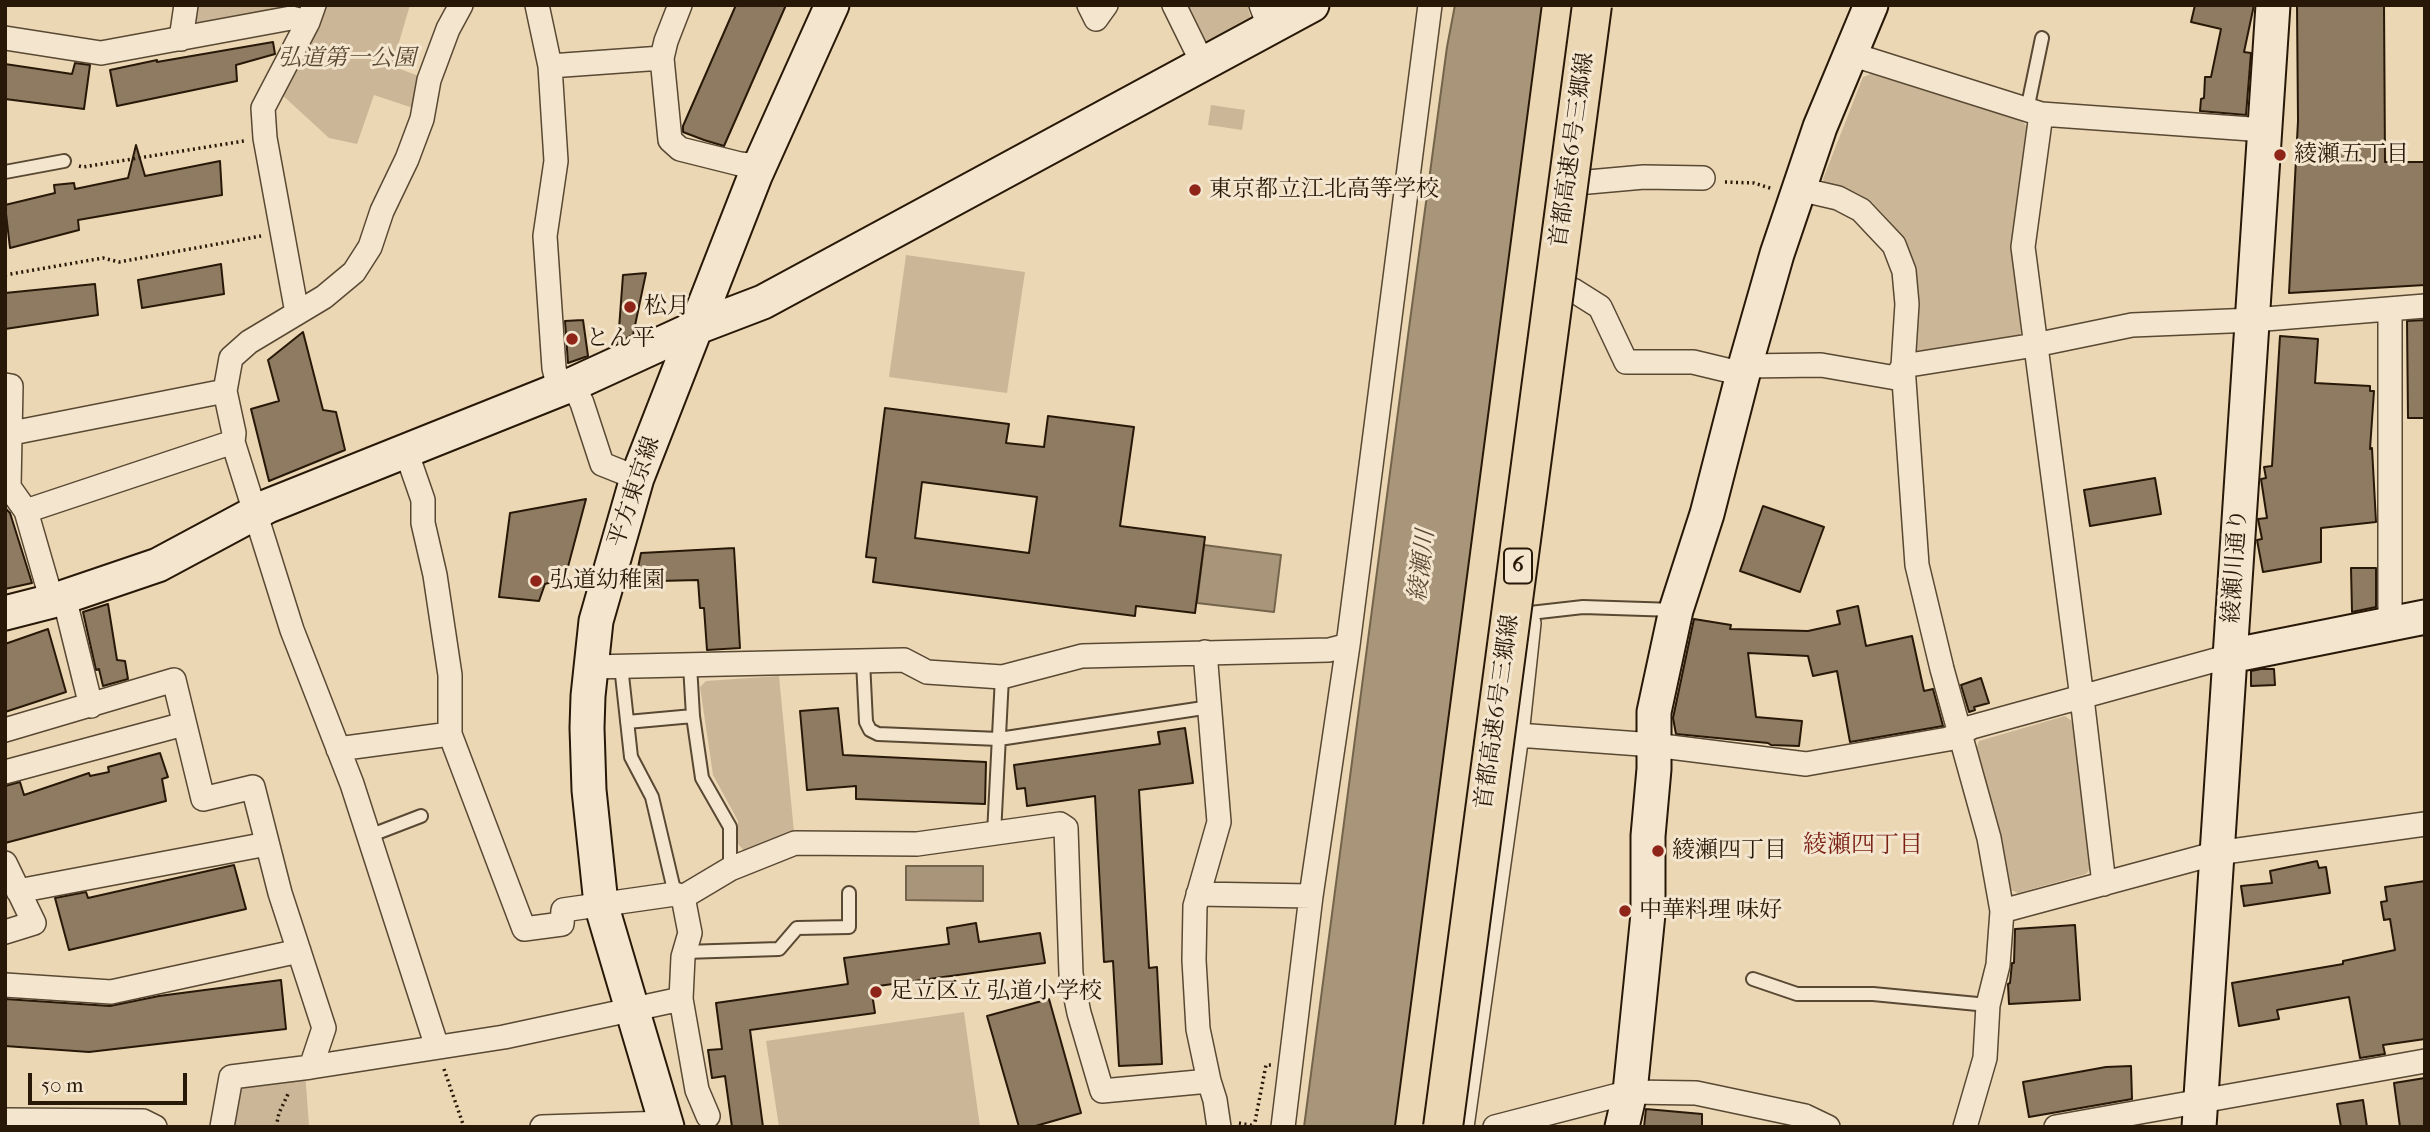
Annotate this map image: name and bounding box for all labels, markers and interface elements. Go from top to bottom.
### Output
park label: 弘道第一公園 [278,45,416,73]
street label: 首都高速6号三郷線 [1546,51,1600,249]
place label: 綾瀬五丁目 [2294,141,2409,169]
marker: 綾瀬五丁目 [2272,147,2288,163]
place label: 東京都立江北高等学校 [1209,176,1439,204]
marker: 東京都立江北高等学校 [1187,182,1203,198]
place label: 松月 [644,293,690,321]
marker: 松月 [622,299,638,315]
place label: とん平 [586,325,655,353]
marker: とん平 [564,331,580,347]
street label: 平方東京線 [603,433,667,551]
street label: 綾瀬川通り [2218,508,2254,624]
water label: 綾瀬川 [1404,529,1442,603]
road number: 6 [1504,548,1532,584]
place label: 弘道幼稚園 [550,567,665,595]
marker: 弘道幼稚園 [528,573,544,589]
street label: 首都高速6号三郷線 [1471,613,1525,811]
district label: 綾瀬四丁目 [1803,832,1923,860]
place label: 綾瀬四丁目 [1672,837,1787,865]
marker: 綾瀬四丁目 [1650,843,1666,859]
place label: 中華料理 味好 [1639,897,1782,925]
marker: 中華料理 味好 [1617,903,1633,919]
place label: 足立区立 弘道小学校 [890,978,1102,1006]
marker: 足立区立 弘道小学校 [868,984,884,1000]
scale bar [32,1058,191,1102]
text: 50 m [41,1073,84,1097]

